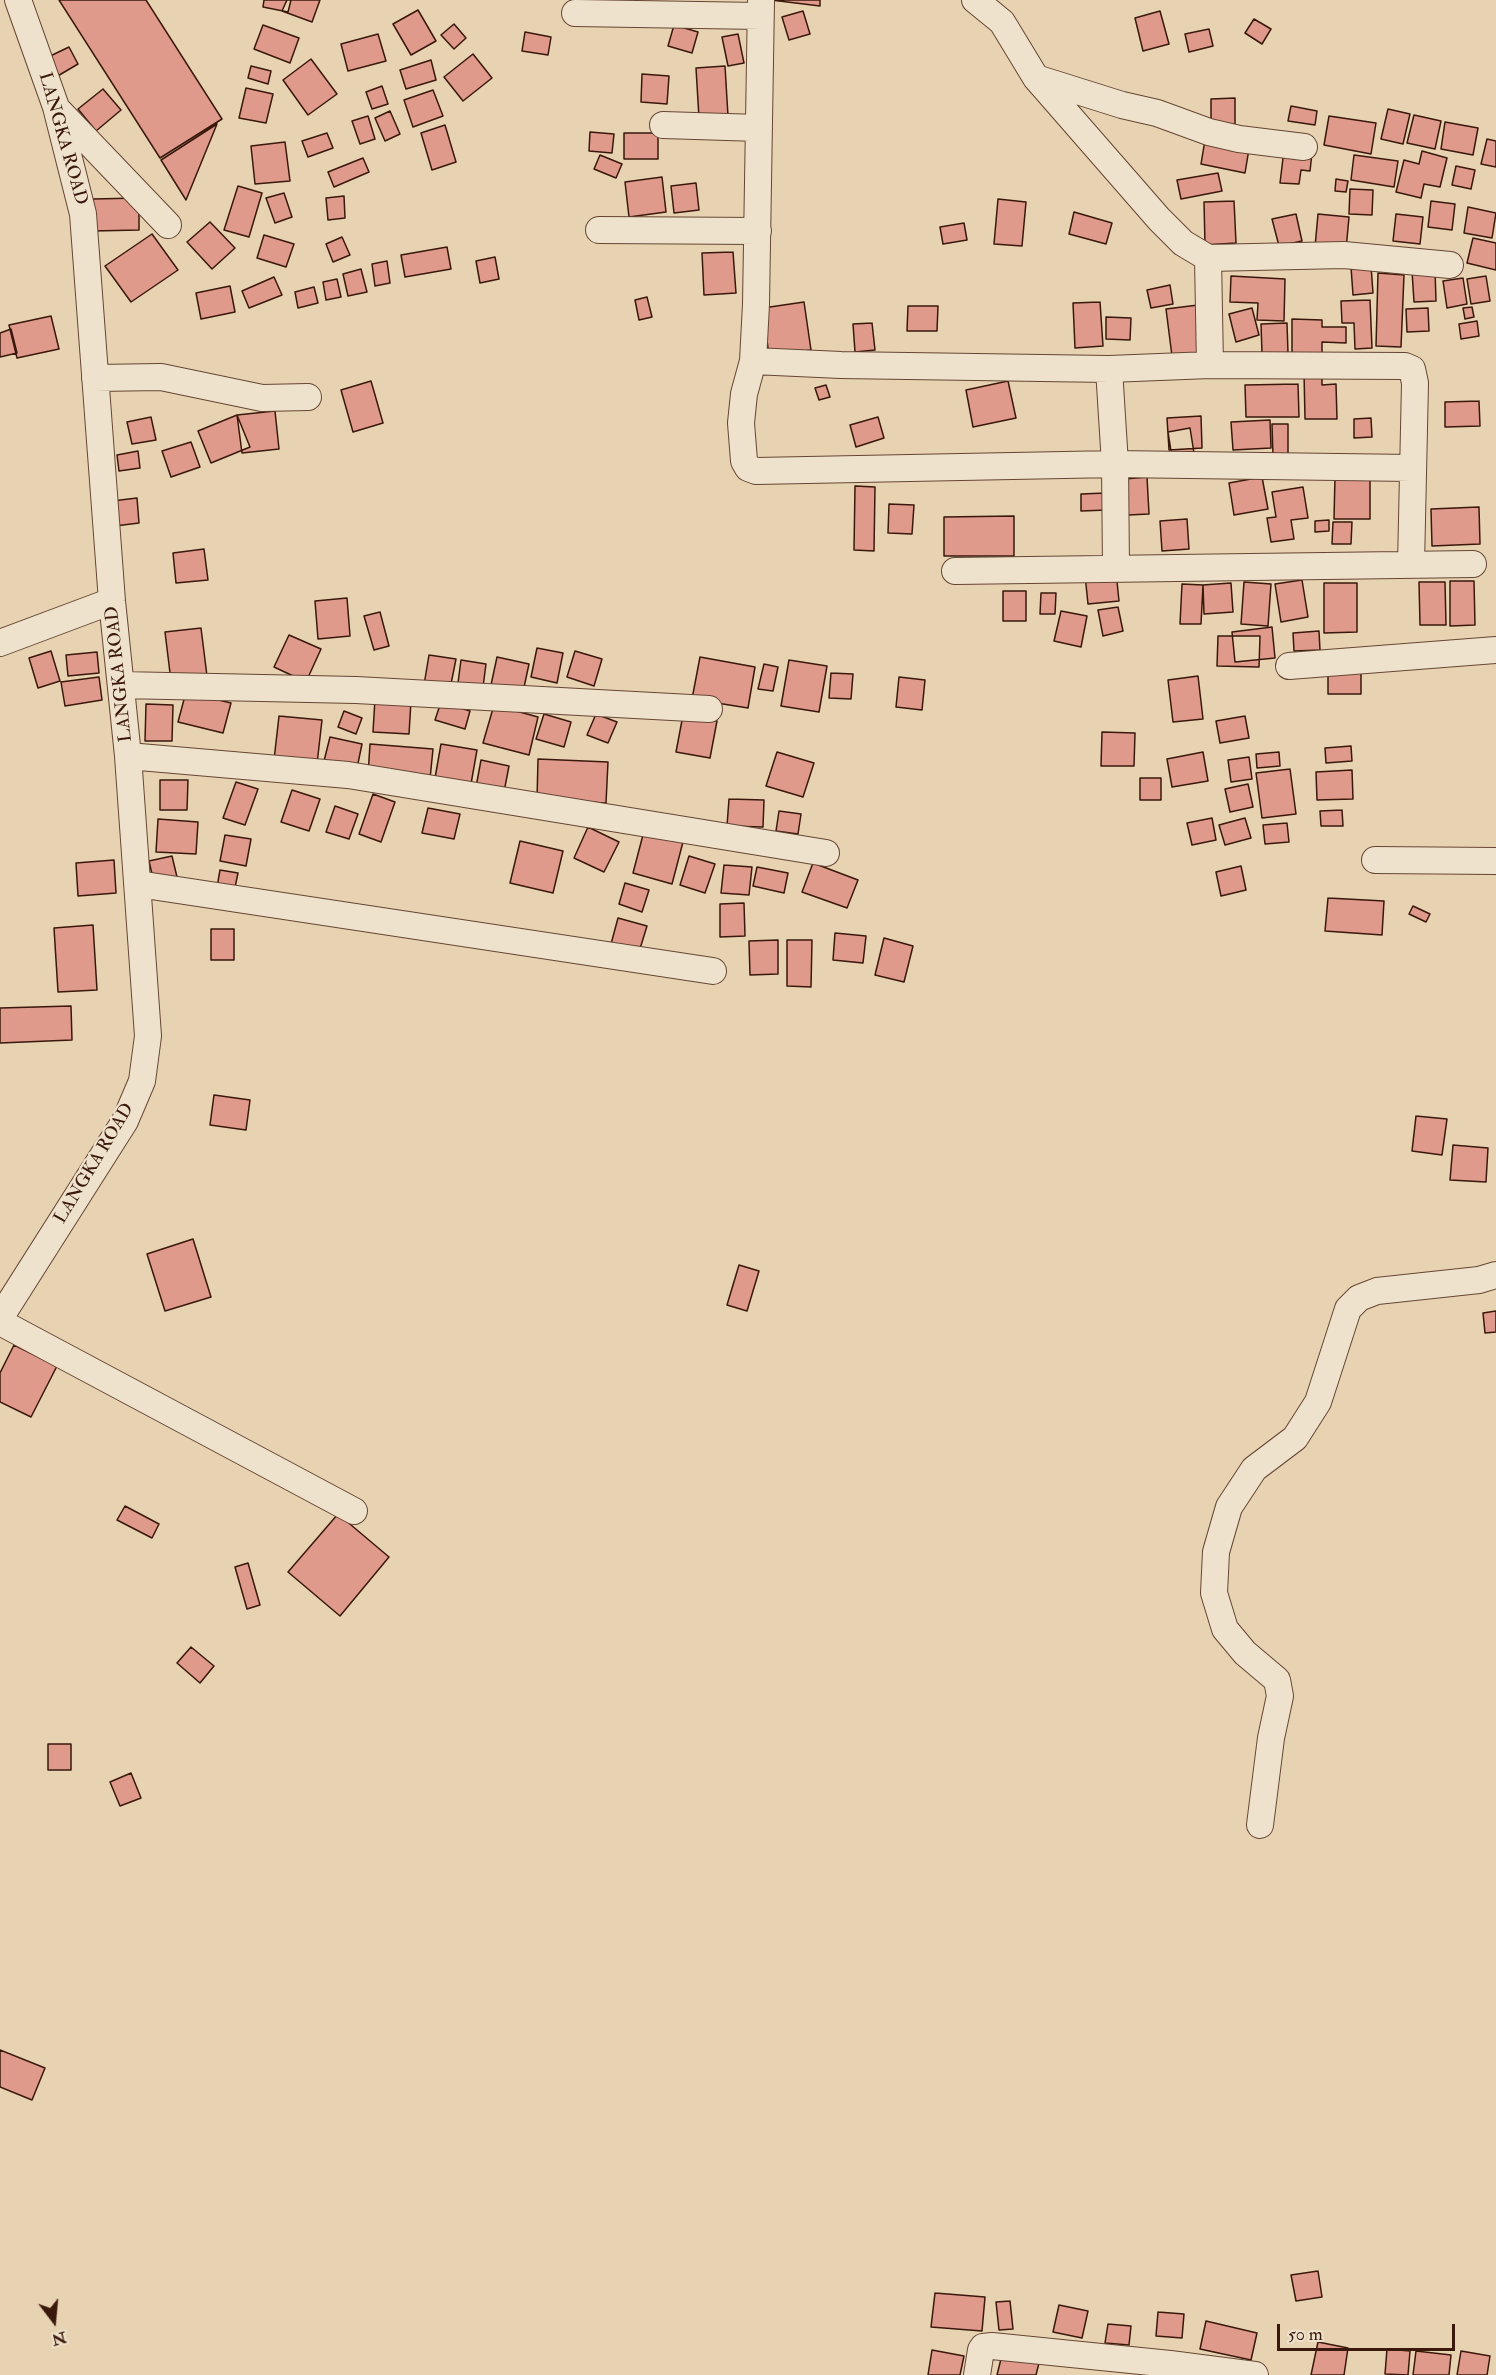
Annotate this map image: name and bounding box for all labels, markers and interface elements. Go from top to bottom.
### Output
street label: LANGKA ROAD [33,70,91,208]
street label: LANGKA ROAD [102,605,138,743]
street label: LANGKA ROAD [51,1100,139,1228]
north arrow [24,2291,84,2351]
scale bar [1280,2312,1458,2350]
text: 50 m [1288,2323,1323,2346]
text: N [49,2327,69,2350]

